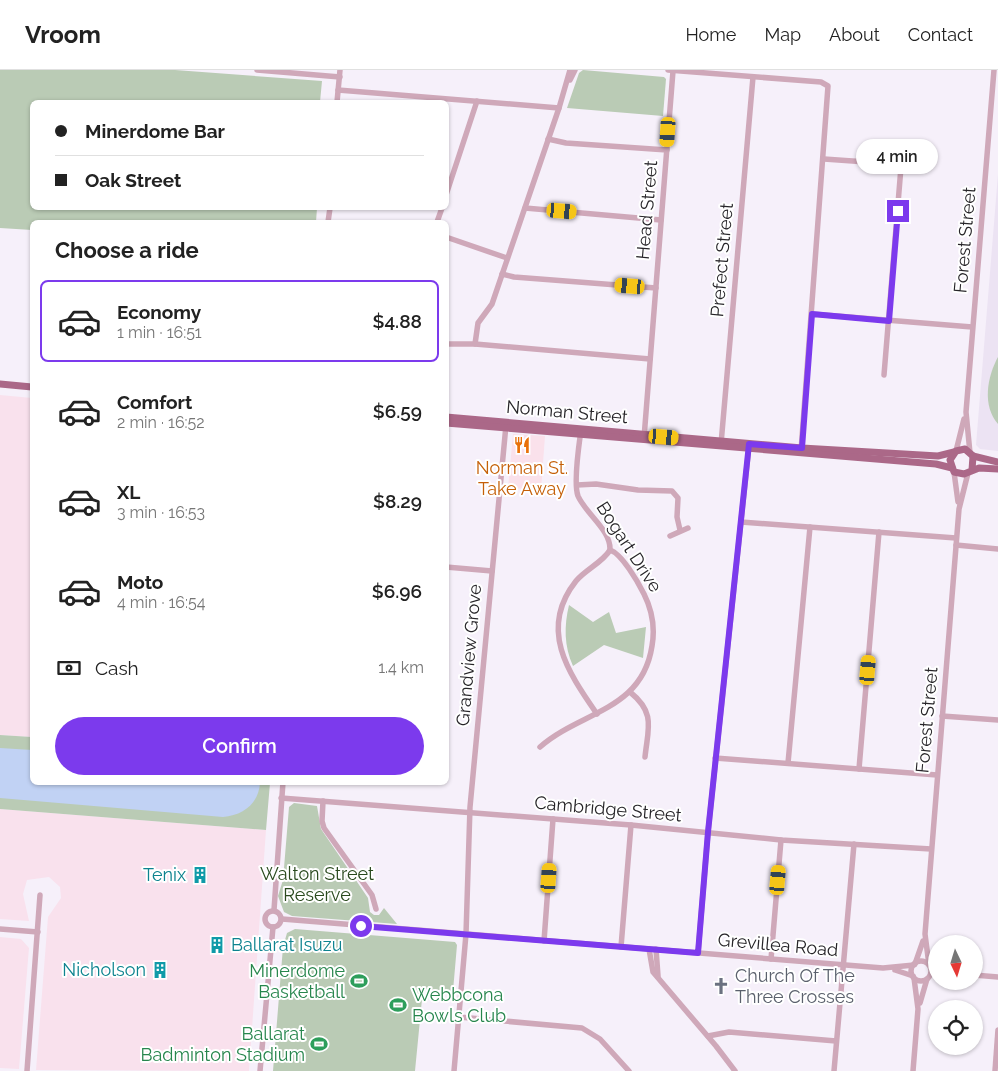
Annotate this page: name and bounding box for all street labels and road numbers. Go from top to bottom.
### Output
street label: Head Street [632,160,661,260]
street label: Forest Street [949,186,980,294]
street label: Prefect Street [706,202,737,318]
street label: Norman Street [505,396,629,427]
street label: Bogart Drive [592,498,667,596]
street label: Grandview Grove [452,583,485,727]
street label: Forest Street [911,666,942,774]
street label: Cambridge Street [534,792,682,825]
street label: Grevillea Road [717,929,839,960]

